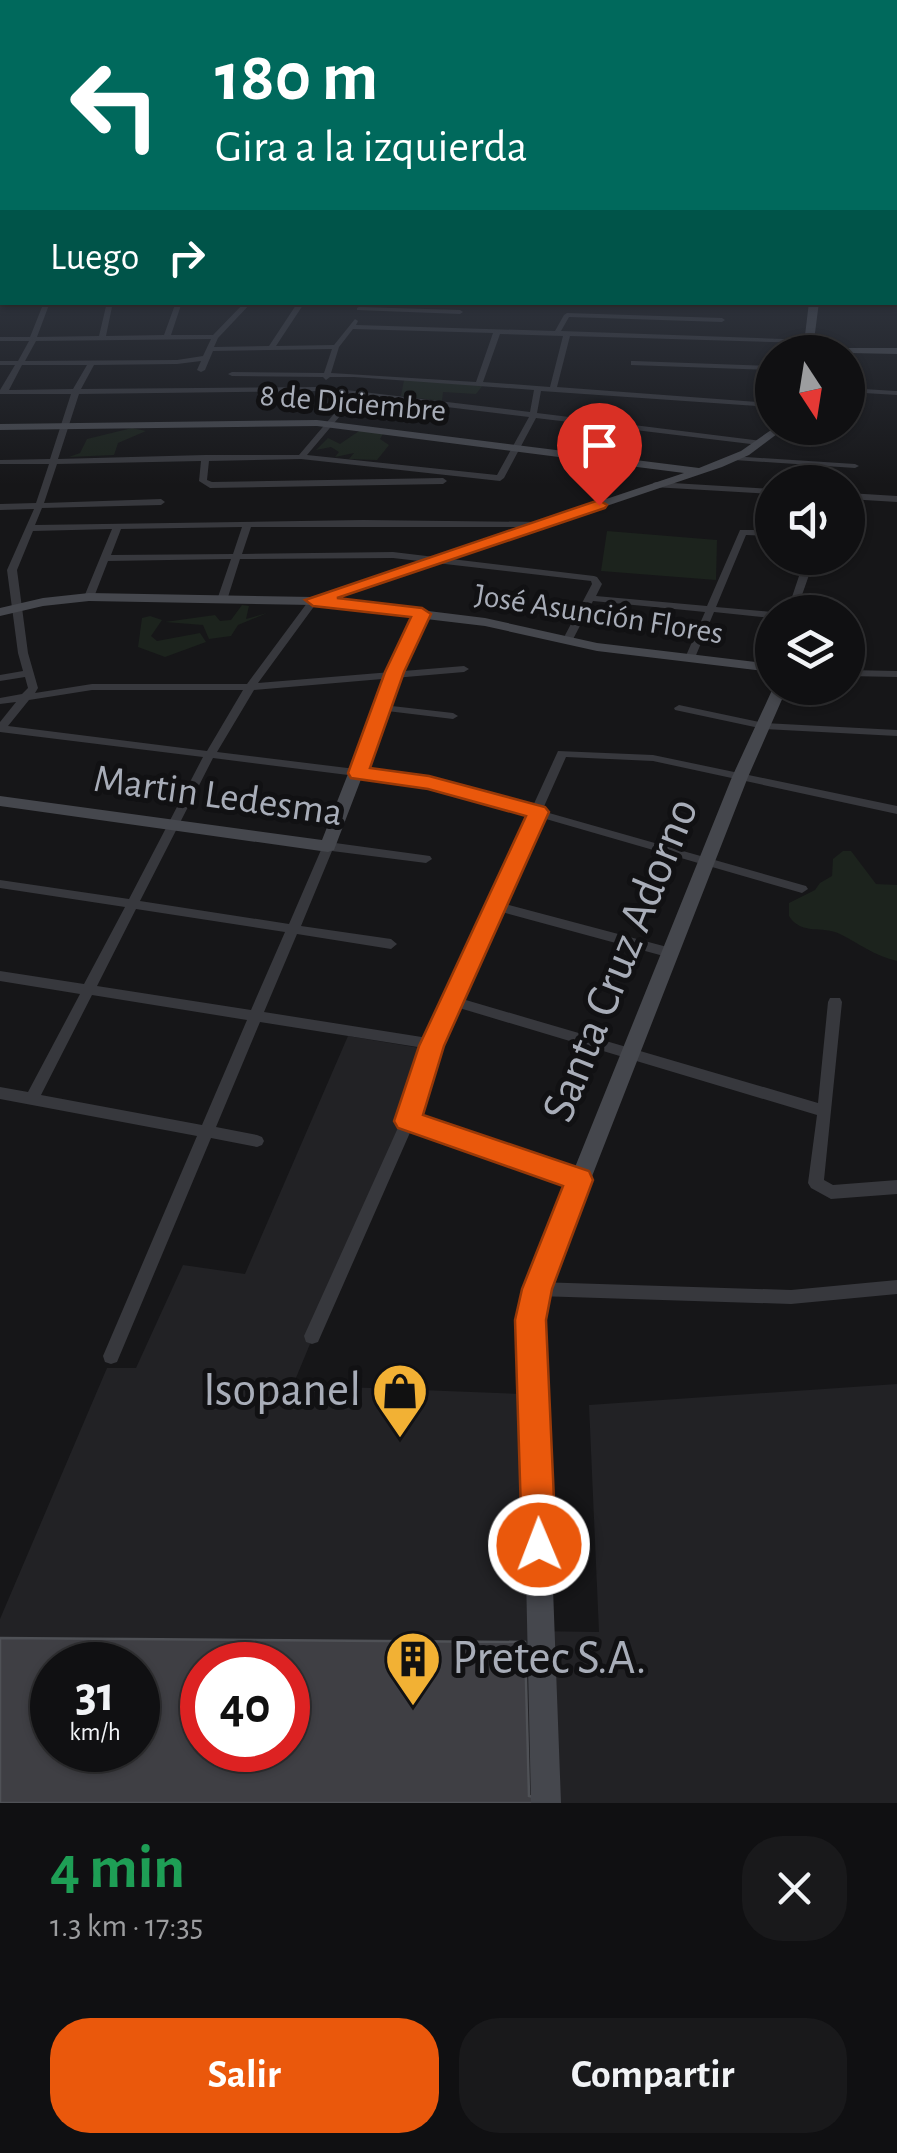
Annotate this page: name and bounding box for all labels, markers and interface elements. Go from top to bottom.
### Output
icon: left [50,40,180,170]
text: 180 m [215,43,378,113]
text: Gira a la izquierda [215,125,528,170]
icon: right [159,230,214,285]
text: Luego [50,239,139,277]
north arrow [755,335,865,445]
map controls [755,335,865,705]
street label: 8 de Diciembre [258,379,448,427]
pin [557,403,642,506]
icon: arrive [572,418,627,473]
button: sound [755,465,865,575]
street label: José Asunción Flores [473,579,725,649]
button: layers [755,595,865,705]
street label: Martin Ledesma [91,759,345,833]
street label: Santa Cruz Adorno [534,792,708,1128]
shop icon: Isopanel [370,1361,430,1440]
place label: Isopanel [203,1367,361,1415]
position arrow [487,1493,591,1597]
building icon: Pretec S.A. [383,1629,443,1708]
place label: Pretec S.A. [452,1635,647,1683]
speed limit sign: 40 [180,1642,310,1772]
text: 31 [75,1670,115,1720]
text: km/h [69,1720,121,1745]
button: close [742,1836,847,1941]
text: 4 min [50,1839,185,1899]
text: 1.3 km · 17:35 [50,1910,203,1942]
button: Salir [50,2018,439,2133]
button: Compartir [459,2018,847,2133]

